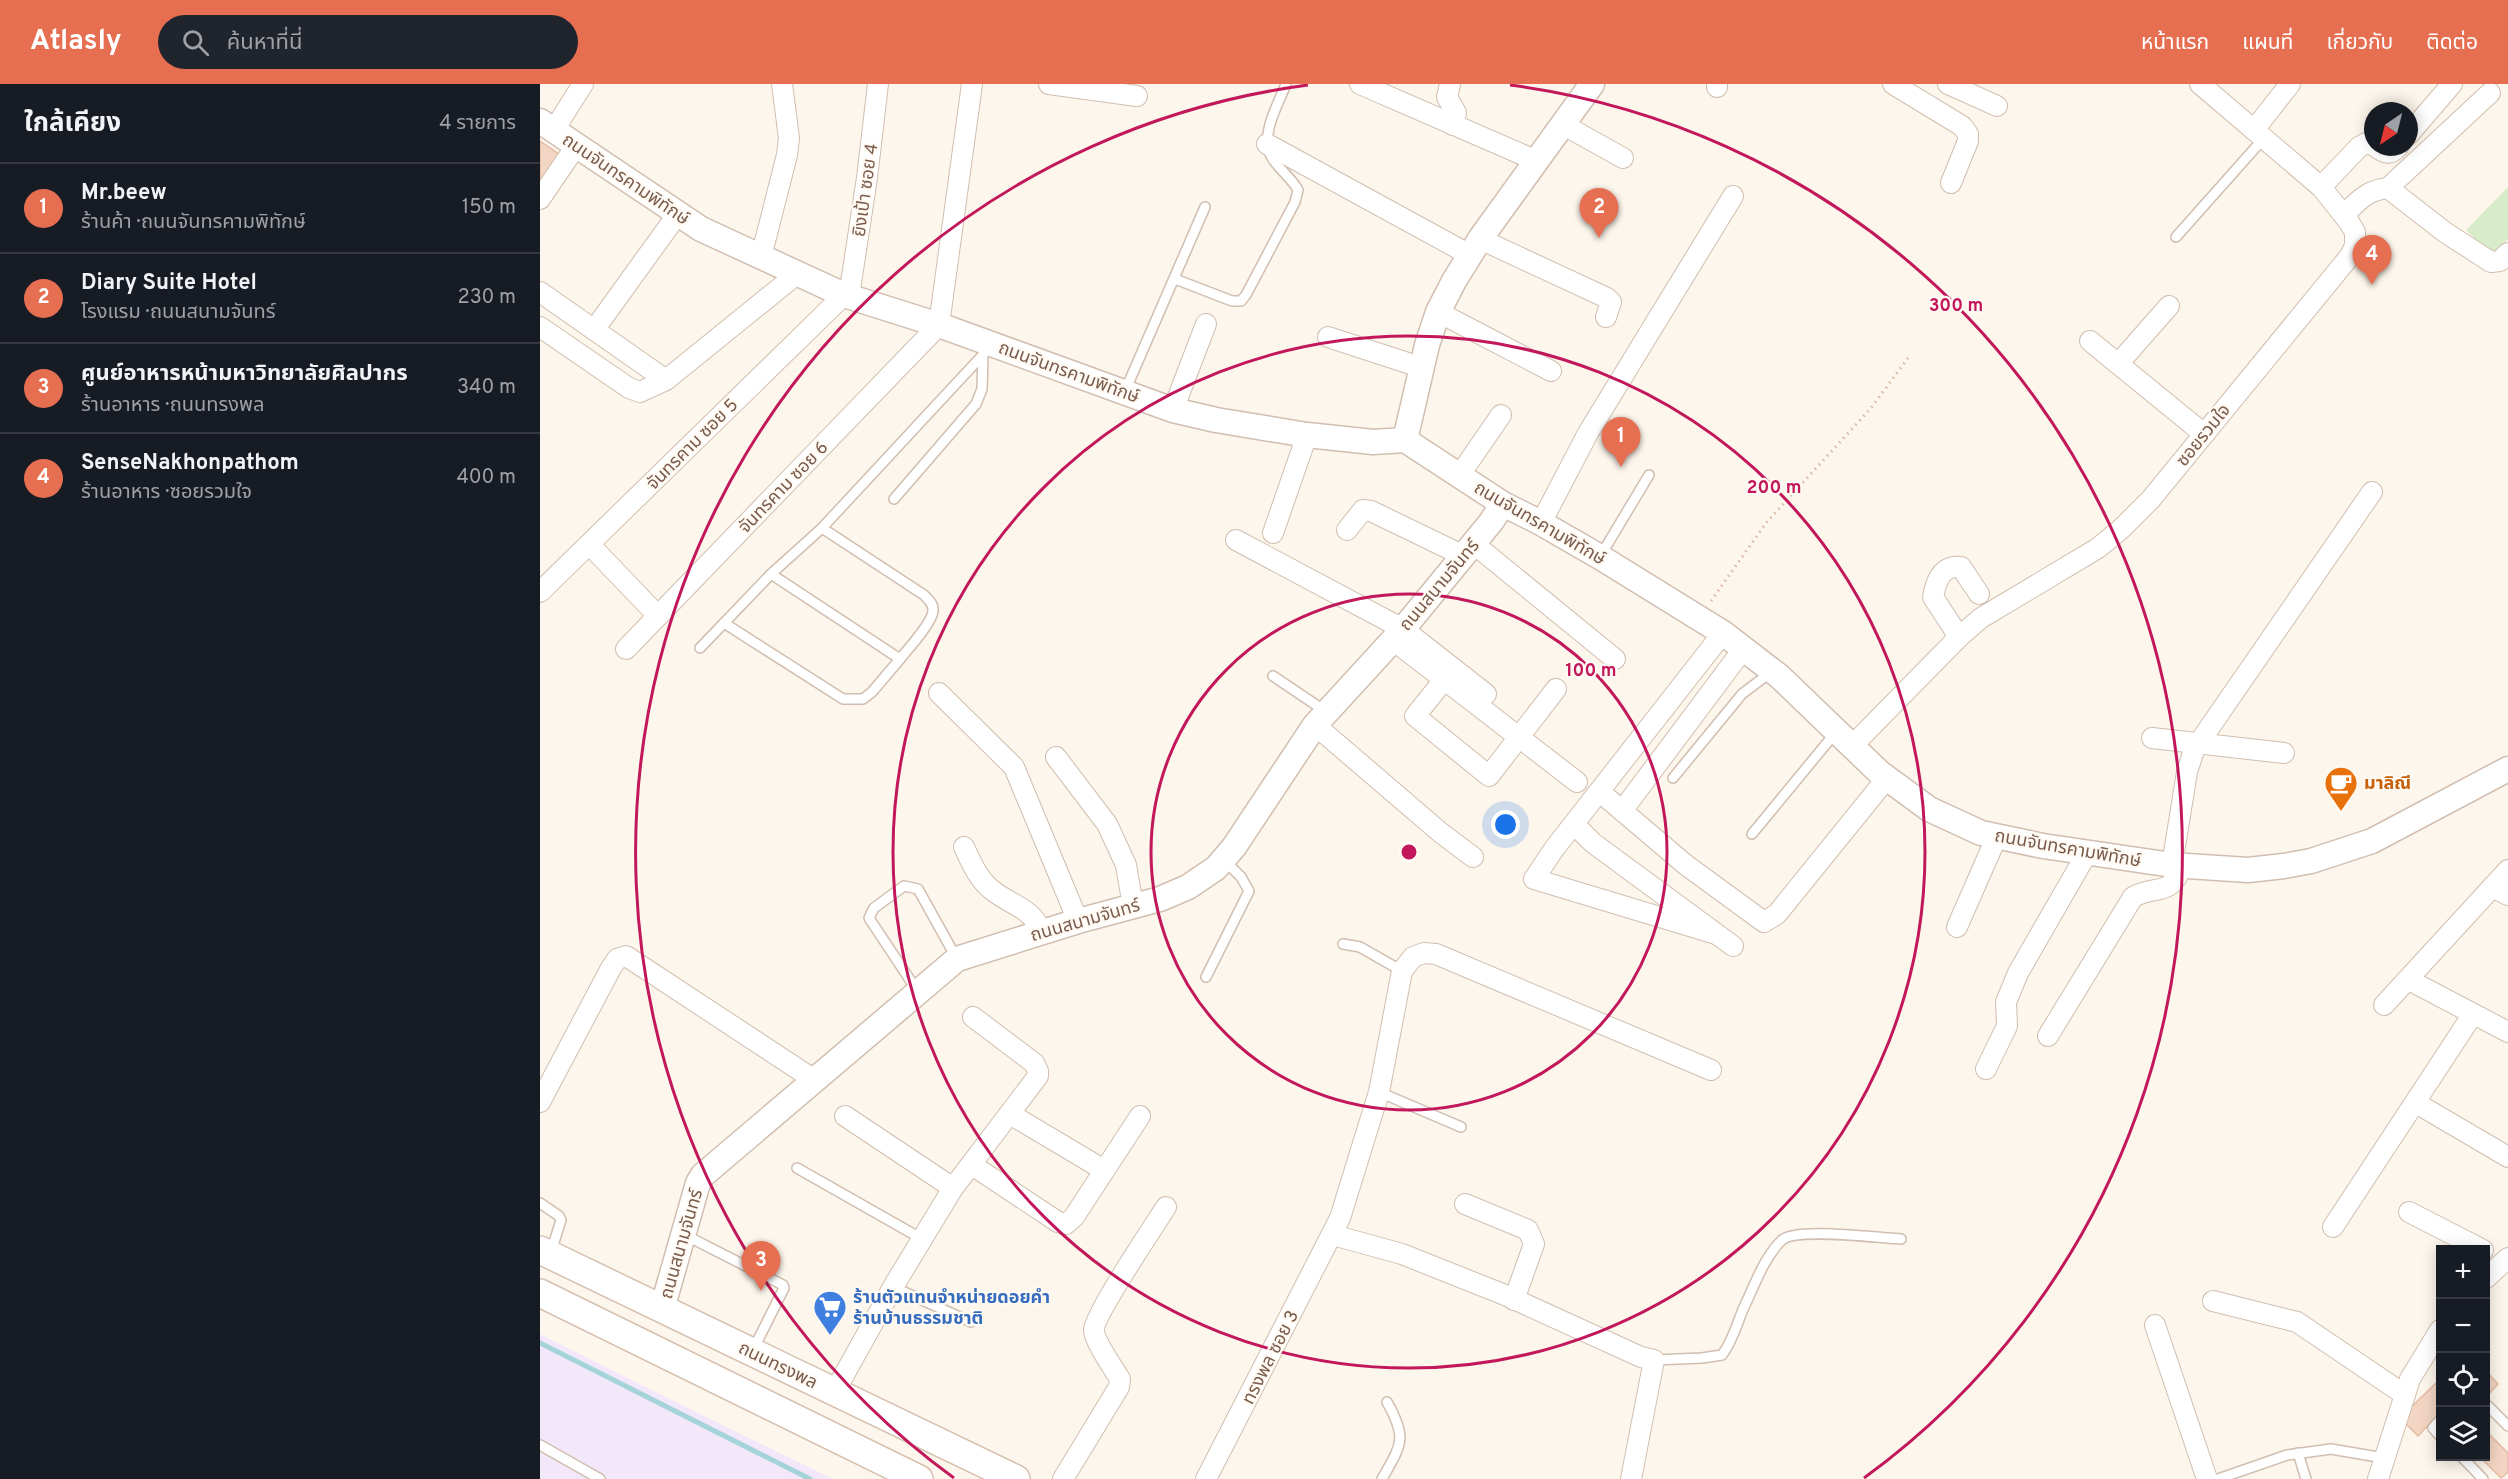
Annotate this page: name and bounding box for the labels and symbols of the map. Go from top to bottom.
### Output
north arrow [2364,102,2418,156]
street label: ถนนจันทรคามพิทักษ์ [557,129,693,231]
street label: ยิงเป้า ซอย 4 [849,142,884,239]
pin: 2 [1580,188,1618,238]
pin: 4 [2352,236,2392,285]
text: 300 m [1929,295,1983,318]
street label: ถนนจันทรคามพิทักษ์ [995,337,1142,410]
street label: จันทรคาม ซอย 5 [642,394,744,496]
street label: ซอยรวมใจ [2172,400,2236,472]
pin: 1 [1602,418,1640,467]
street label: จันทรคาม ซอย 6 [734,437,834,539]
street label: ถนนจันทรคามพิทักษ์ [1469,477,1609,571]
text: 200 m [1746,477,1802,500]
street label: ถนนสนามจันทร์ [1395,535,1486,637]
text: 100 m [1565,660,1617,683]
cafe icon: มาลิณี [2323,765,2359,812]
place label: มาลิณี [2364,773,2411,796]
your location [1491,810,1520,839]
street label: ถนนจันทรคามพิทักษ์ [1993,825,2143,874]
centre of rings [1399,842,1419,862]
street label: ถนนสนามจันทร์ [1028,895,1144,948]
street label: ถนนสนามจันทร์ [656,1186,709,1302]
pin: 3 [742,1242,780,1291]
place label: ร้านตัวแทนจำหน่ายดอยคำ ร้านบ้านธรรมชาติ [853,1287,1050,1331]
supermarket icon: ร้านตัวแทนจำหน่ายดอยคำ ร้านบ้านธรรมชาติ [812,1289,848,1336]
street label: ทรงพล ซอย 3 [1238,1307,1305,1409]
street label: ถนนทรงพล [734,1337,821,1395]

